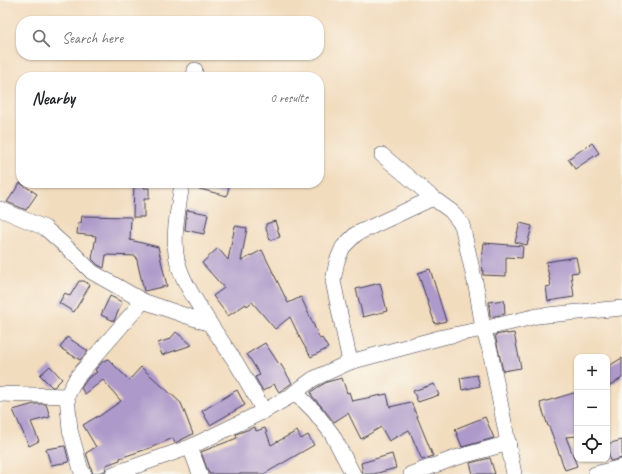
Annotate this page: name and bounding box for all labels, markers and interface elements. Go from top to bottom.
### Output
search box [16,16,324,60]
icon: search [30,27,52,49]
text: Search here [62,29,123,48]
text: Nearby [32,88,75,109]
text: 0 results [270,90,308,106]
map controls [574,354,610,462]
button: + [574,354,610,390]
button: − [574,390,610,426]
button: locate [574,426,610,462]

